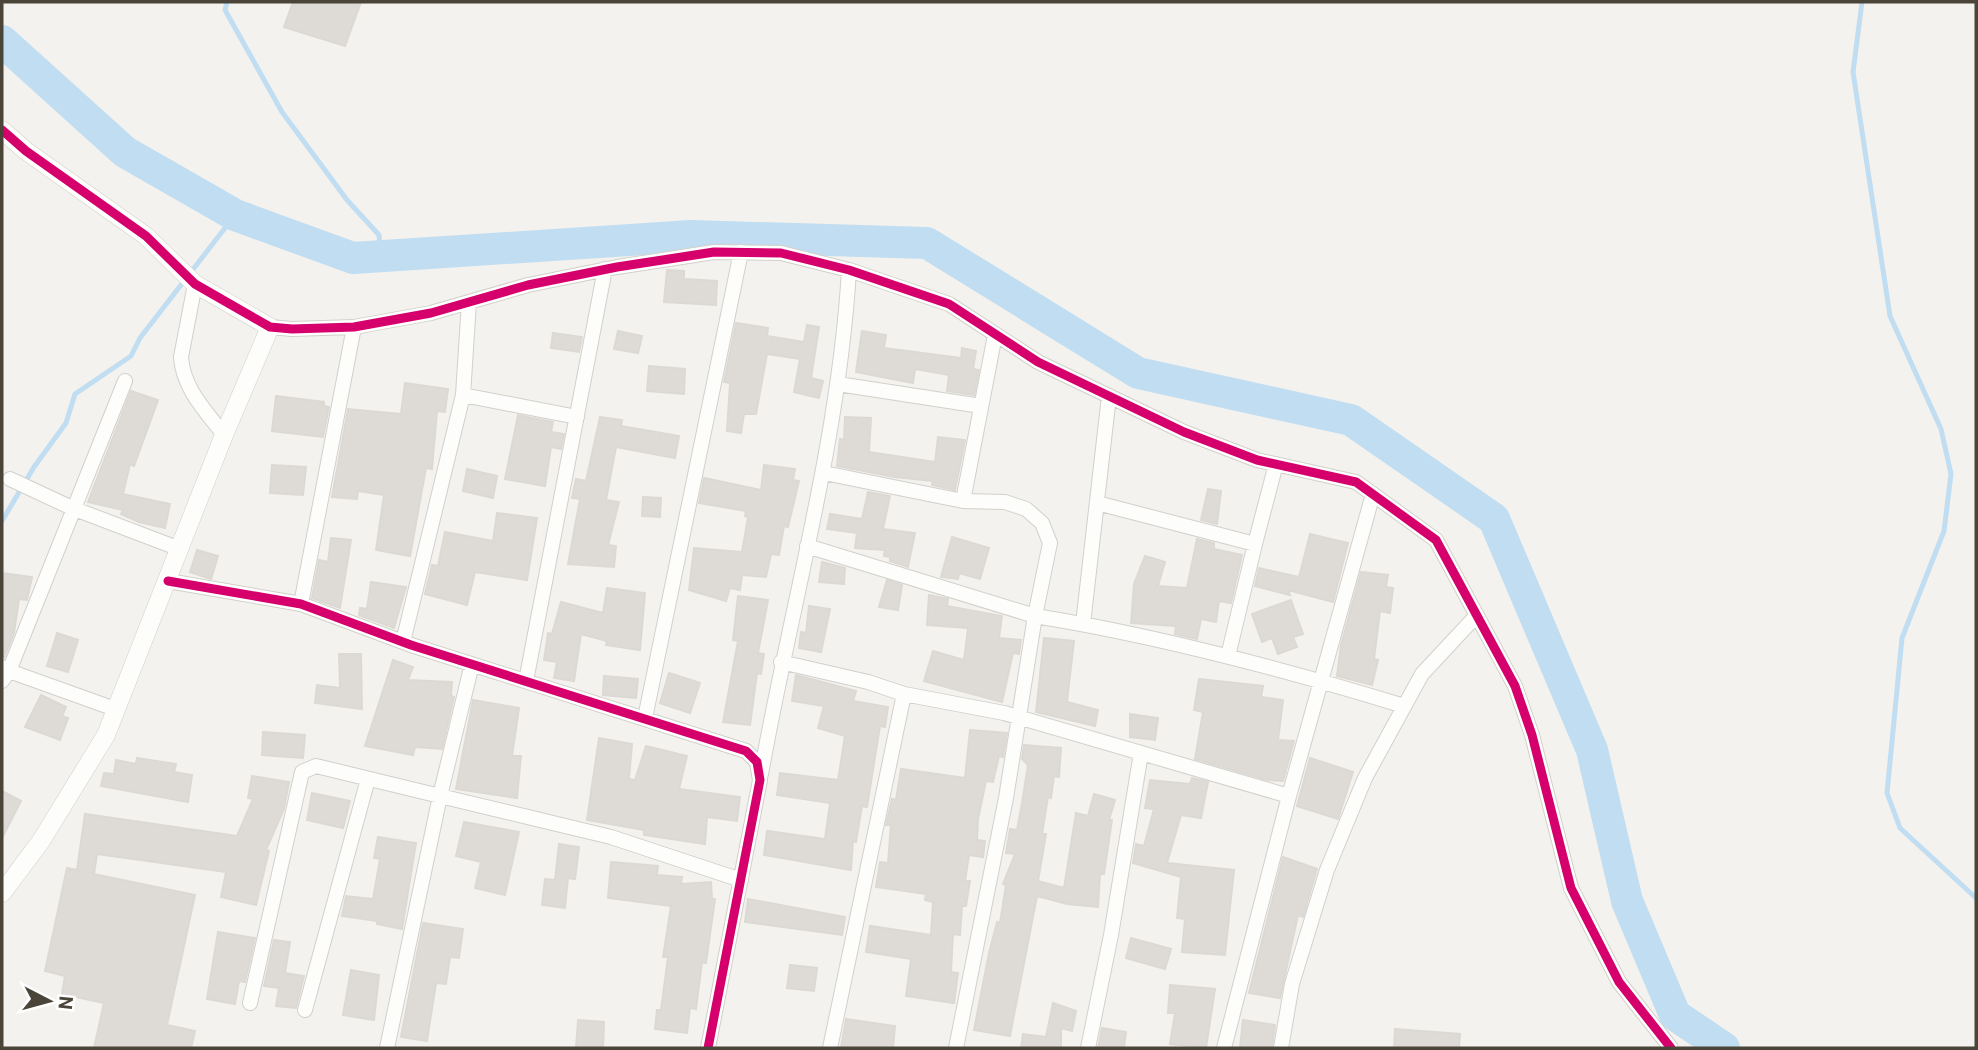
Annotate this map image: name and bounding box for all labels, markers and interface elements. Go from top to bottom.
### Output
north arrow [14,966,84,1036]
text: N [53,995,78,1011]

